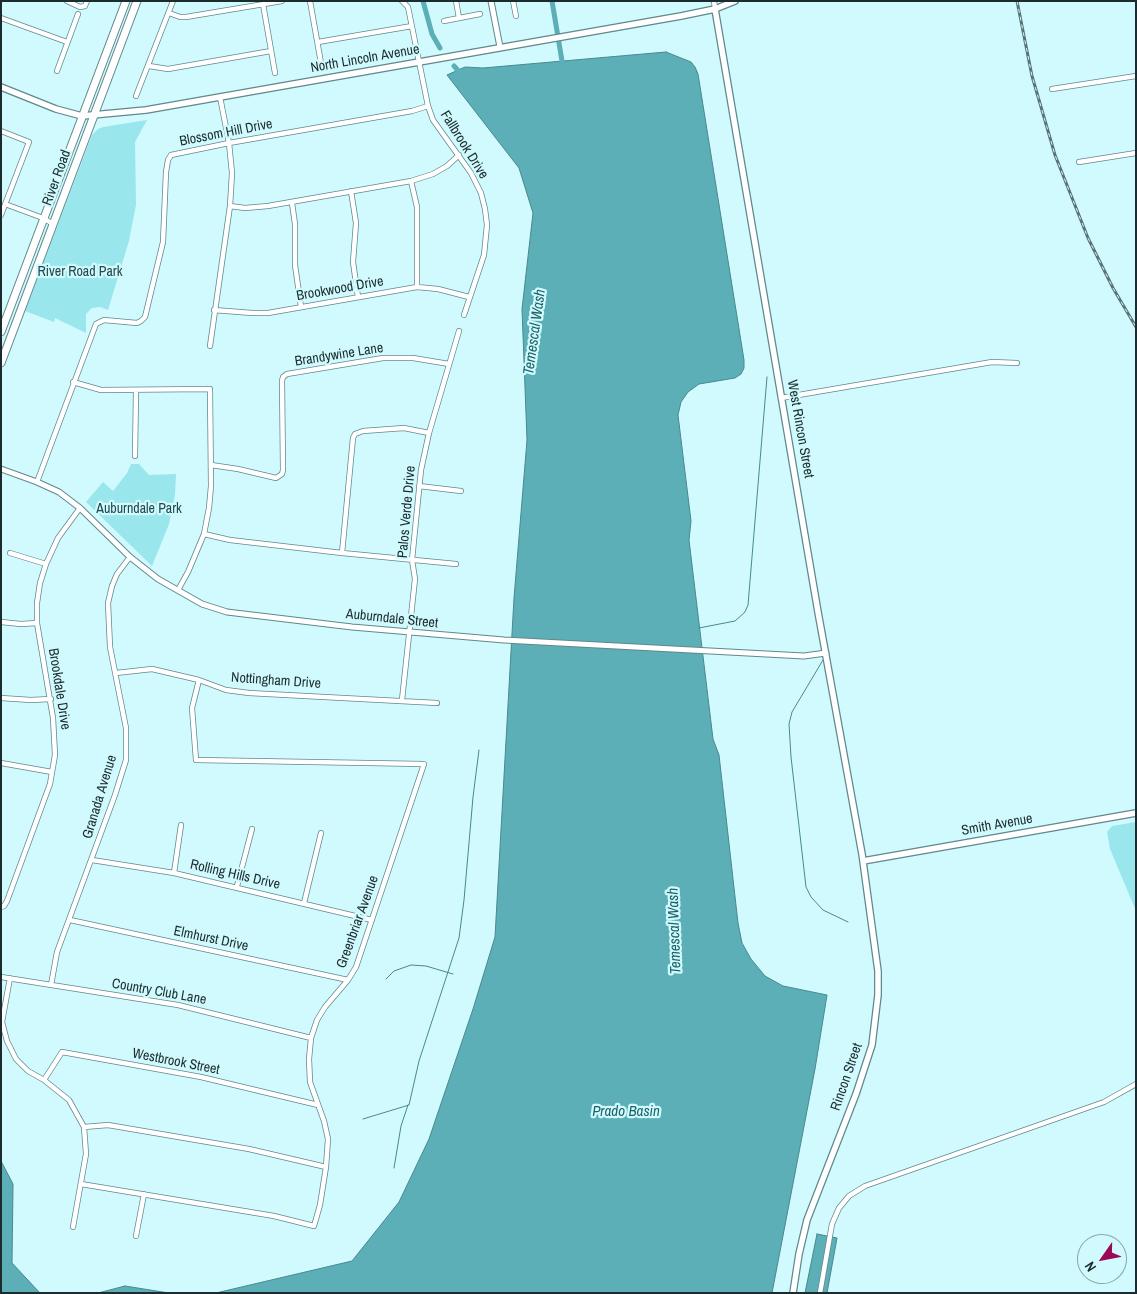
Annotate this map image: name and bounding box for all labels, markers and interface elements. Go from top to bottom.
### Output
street label: North Lincoln Avenue [309,41,421,77]
street label: Fallbrook Drive [436,108,492,182]
street label: Blossom Hill Drive [178,116,274,150]
street label: River Road [39,148,75,208]
park label: River Road Park [38,264,122,280]
street label: Brookwood Drive [295,273,385,305]
water label: Temescal Wash [520,288,550,376]
street label: Brandywine Lane [294,340,384,370]
street label: West Rincon Street [783,379,817,479]
street label: Palos Verde Drive [395,465,419,559]
park label: Auburndale Park [96,501,182,517]
street label: Auburndale Street [345,606,439,632]
street label: Brookdale Drive [44,647,74,731]
street label: Nottingham Drive [231,669,321,693]
street label: Granada Avenue [79,753,121,841]
street label: Smith Avenue [960,810,1034,840]
street label: Rolling Hills Drive [188,856,282,894]
street label: Greenbriar Avenue [333,873,383,971]
water label: Temescal Wash [665,888,685,974]
street label: Elmhurst Drive [172,923,250,955]
street label: Country Club Lane [110,975,208,1009]
street label: Rincon Street [828,1041,866,1113]
street label: Westbrook Street [131,1045,221,1079]
water label: Prado Basin [592,1103,660,1121]
north arrow [1077,1234,1127,1284]
text: N [1080,1258,1100,1275]

